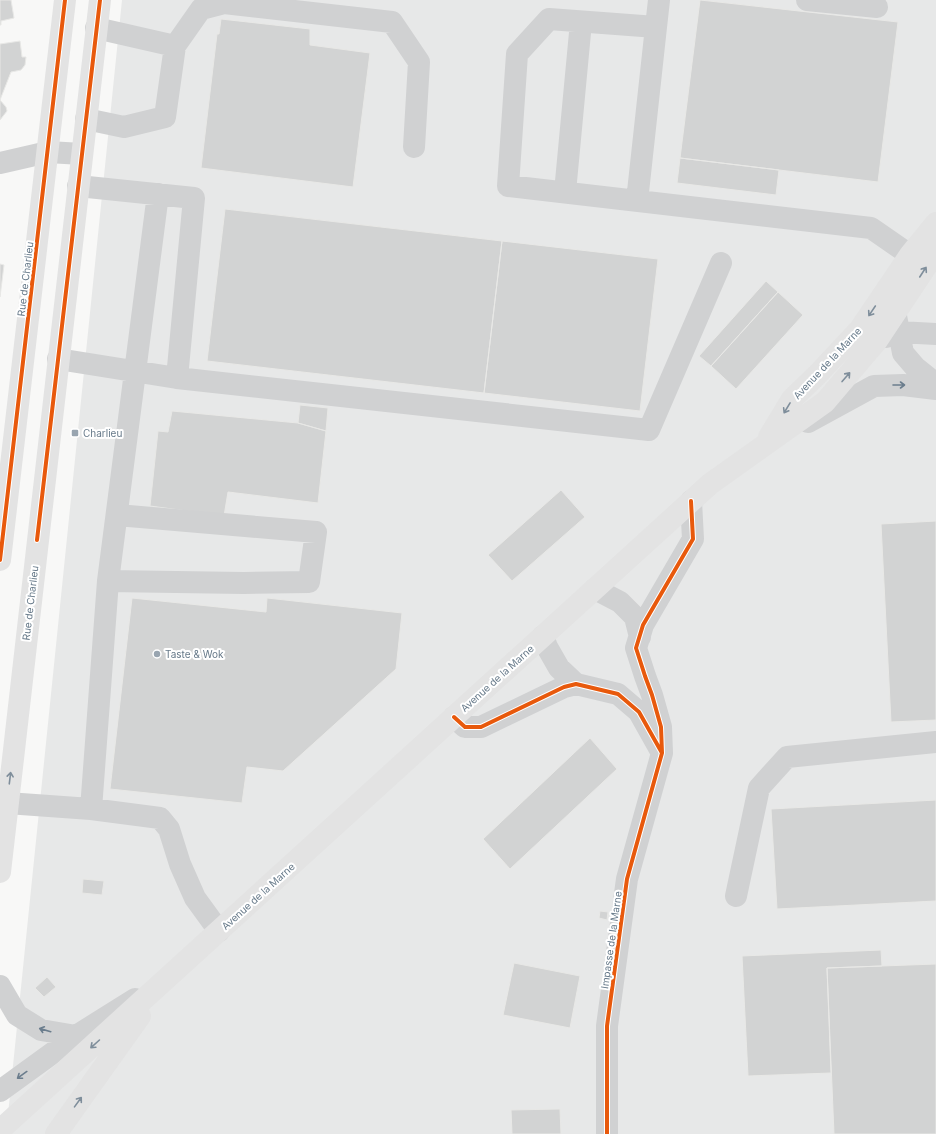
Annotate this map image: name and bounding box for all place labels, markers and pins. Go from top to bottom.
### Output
place label: Charlieu [83,427,122,439]
marker: Charlieu [70,428,80,438]
place label: Taste & Wok [165,648,224,660]
marker: Taste & Wok [152,649,162,659]

